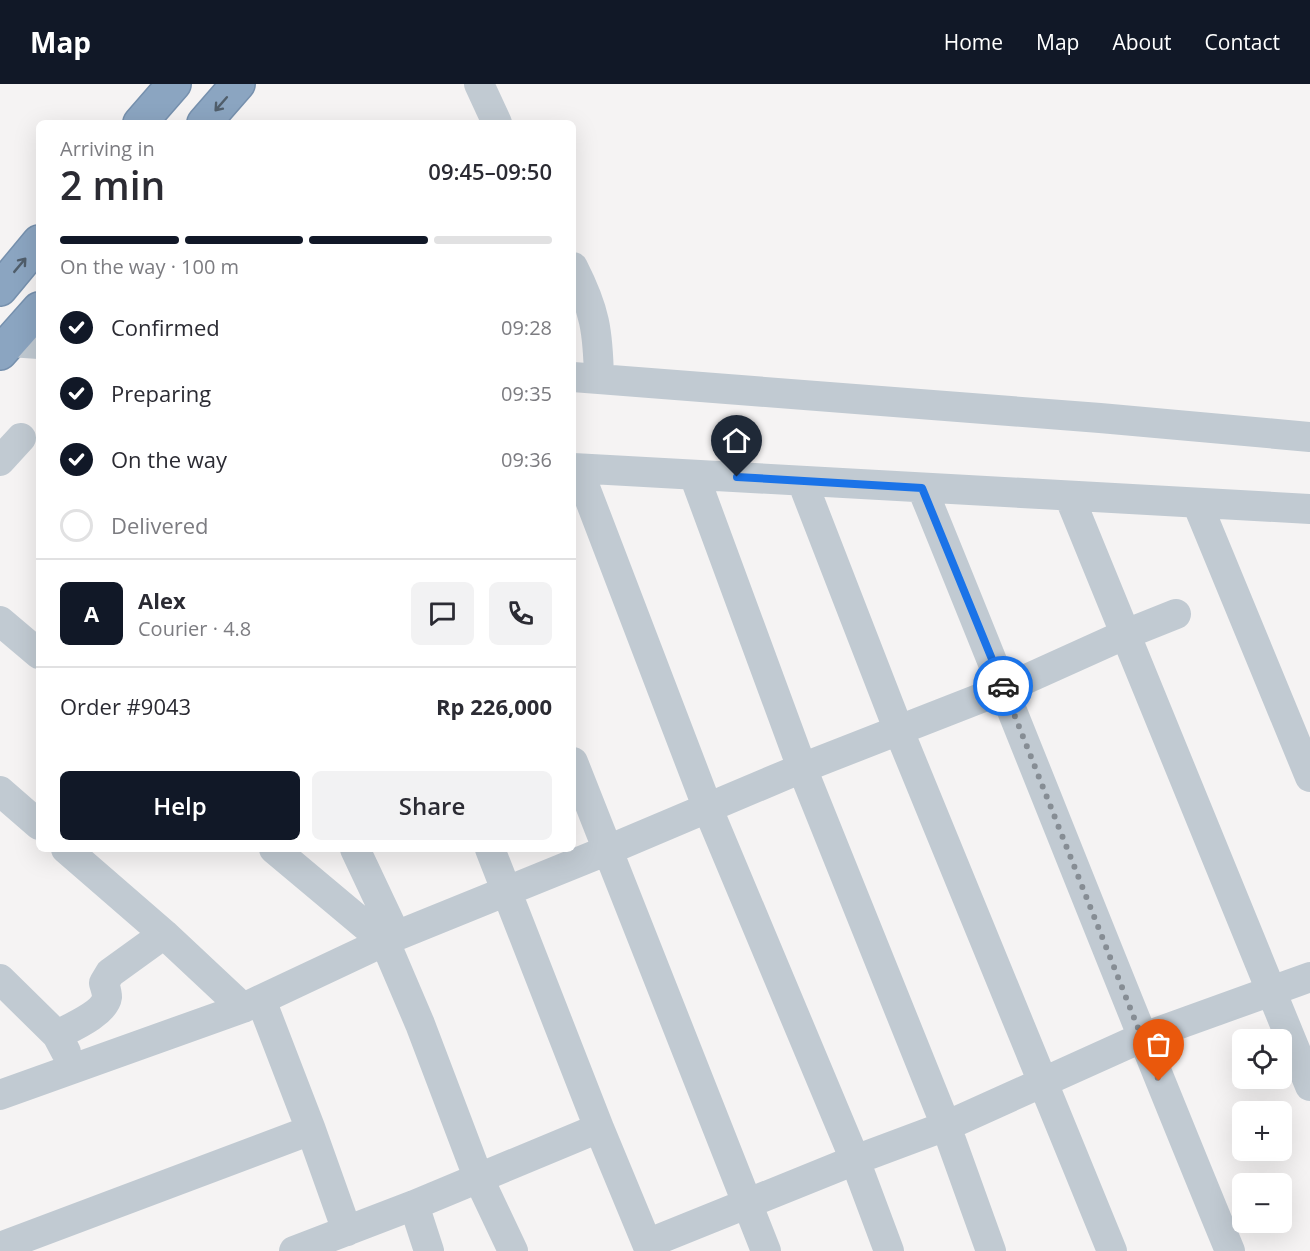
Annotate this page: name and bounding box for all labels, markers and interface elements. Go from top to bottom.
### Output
text: Map [30,23,91,61]
text: Home [944,28,1003,56]
text: Map [1036,28,1079,56]
text: About [1112,28,1172,56]
text: Contact [1205,28,1280,56]
one-way arrow [214,96,228,111]
text: Arriving in [60,135,155,162]
text: 09:45–09:50 [428,156,552,186]
text: 2 min [60,158,165,211]
text: On the way · 100 m [60,253,239,280]
one-way arrow [13,257,26,273]
icon: check [60,311,93,344]
text: Confirmed [111,312,220,342]
text: 09:28 [501,314,552,341]
icon: check [60,377,93,410]
text: Preparing [111,378,211,408]
text: 09:35 [501,380,552,407]
pin [711,415,762,477]
icon: home [720,424,753,457]
icon: check [60,443,93,476]
text: On the way [111,444,227,474]
text: 09:36 [501,446,552,473]
text: Delivered [111,510,209,540]
button: chat [411,582,474,645]
button: phone [489,582,552,645]
text: Alex [138,585,186,615]
text: A [84,598,99,628]
text: Courier · 4.8 [138,615,251,642]
courier [973,656,1033,716]
icon: car [987,670,1020,703]
text: Order #9043 [60,691,191,721]
text: Rp 226,000 [436,691,552,721]
button: Help [60,771,300,840]
button: Share [312,771,552,840]
pin [1133,1019,1184,1081]
icon: bag [1142,1028,1175,1061]
map controls [1232,1029,1292,1233]
button: locate [1232,1029,1292,1089]
button: + [1232,1101,1292,1161]
button: − [1232,1173,1292,1233]

